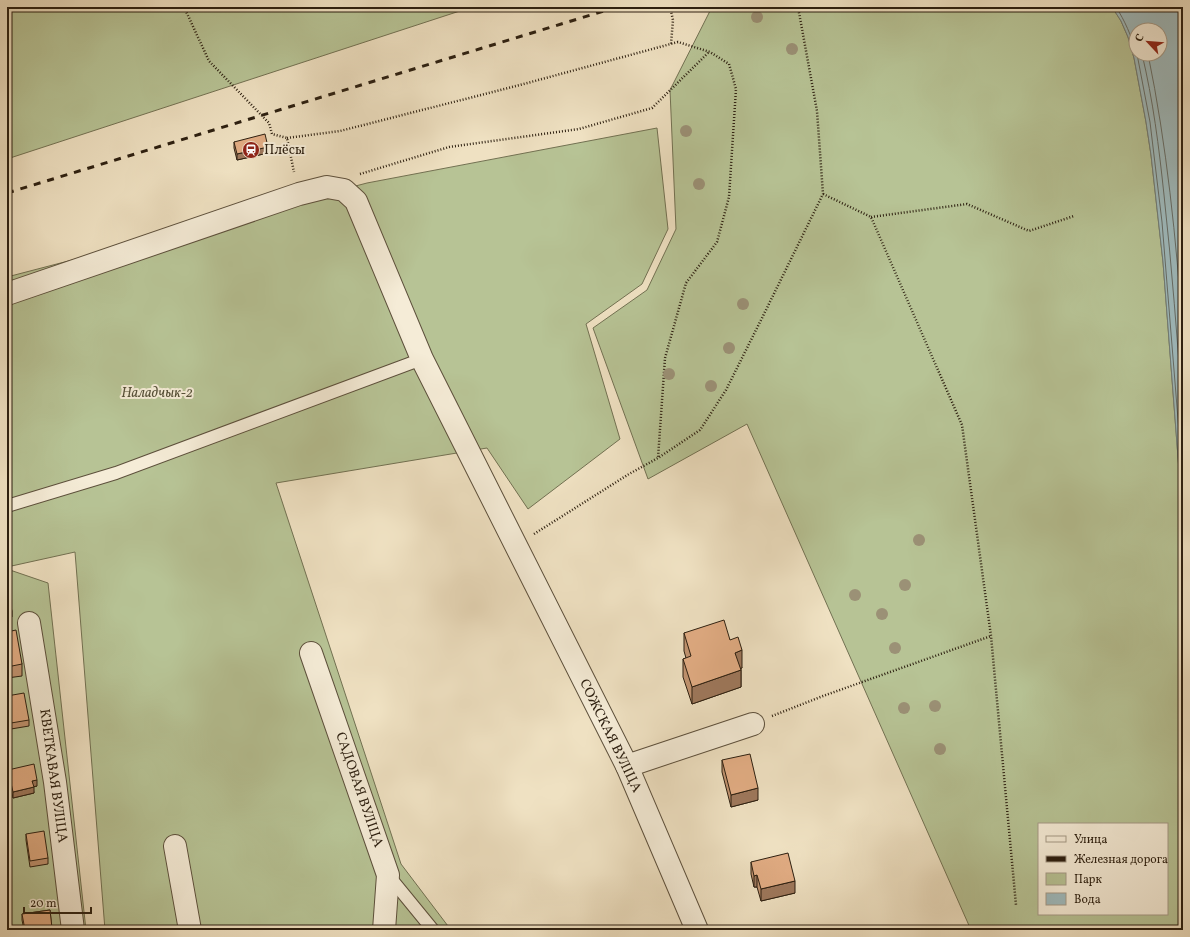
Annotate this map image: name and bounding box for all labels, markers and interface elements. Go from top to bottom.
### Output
north arrow [1128,22,1168,62]
text: С [1132,32,1149,45]
station icon: Плёсы [241,140,261,160]
place label: Плёсы [264,141,305,160]
park label: Наладчык-2 [121,384,193,403]
street label: СОЖСКАЯ ВУЛІЦА [574,676,646,796]
street label: КВЕТКАВАЯ ВУЛІЦА [34,708,72,844]
street label: САДОВАЯ ВУЛІЦА [330,730,388,850]
legend [1038,823,1168,915]
text: Улица [1074,832,1107,848]
text: Железная дорога [1074,852,1168,868]
text: Парк [1074,872,1102,888]
scale bar [24,889,91,915]
text: Вода [1074,892,1101,908]
text: 20 m [30,896,57,912]

